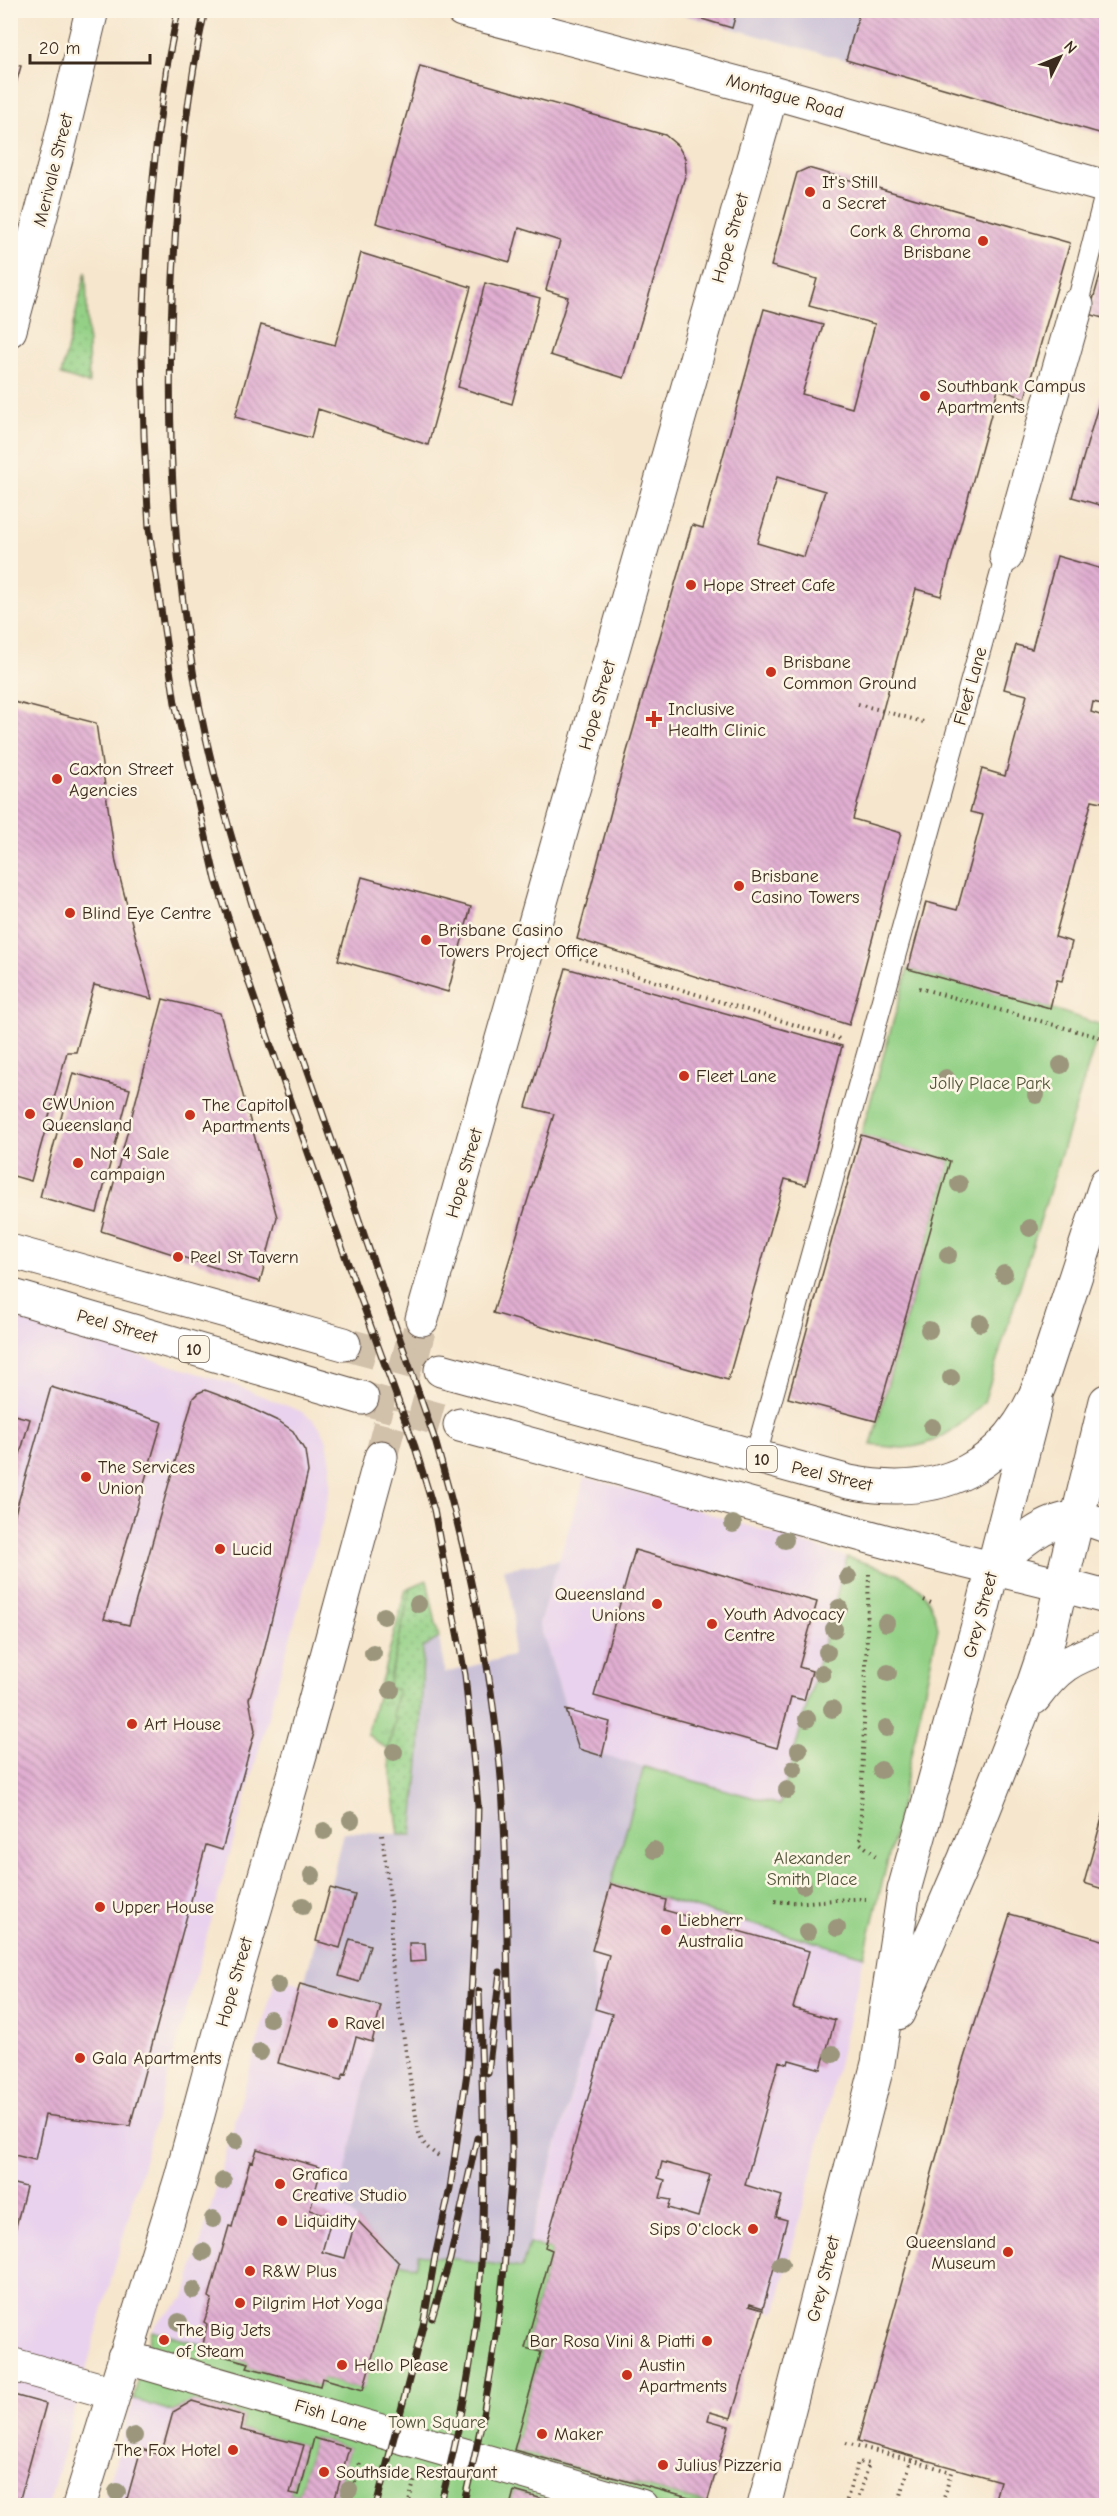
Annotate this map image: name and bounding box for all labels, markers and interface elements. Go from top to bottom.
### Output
scale bar [30,27,150,65]
north arrow [1030,27,1090,87]
text: N [1060,37,1080,57]
text: 20 m [39,38,80,59]
street label: Montague Road [724,70,846,123]
street label: Merivale Street [29,111,78,229]
place label: It's Still a Secret [822,172,887,214]
marker: It's Still a Secret [803,185,817,199]
street label: Hope Street [708,190,754,285]
place label: Cork & Chroma Brisbane [850,221,971,263]
marker: Cork & Chroma Brisbane [976,234,990,248]
place label: Southbank Campus Apartments [937,376,1086,418]
marker: Southbank Campus Apartments [918,389,932,403]
place label: Hope Street Cafe [703,575,835,596]
marker: Hope Street Cafe [684,578,698,592]
street label: Fleet Lane [949,645,992,728]
place label: Brisbane Common Ground [783,652,917,694]
street label: Hope Street [575,657,621,752]
marker: Brisbane Common Ground [764,665,778,679]
place label: Inclusive Health Clinic [668,699,766,741]
marker: Inclusive Health Clinic [645,710,663,728]
place label: Caxton Street Agencies [69,759,174,801]
marker: Caxton Street Agencies [50,772,64,786]
place label: Brisbane Casino Towers [751,866,860,908]
marker: Brisbane Casino Towers [732,879,746,893]
place label: Blind Eye Centre [82,903,211,924]
marker: Blind Eye Centre [63,906,77,920]
place label: Brisbane Casino Towers Project Office [438,920,598,962]
marker: Brisbane Casino Towers Project Office [419,933,433,947]
place label: Fleet Lane [696,1066,776,1087]
marker: Fleet Lane [677,1069,691,1083]
park label: Jolly Place Park [929,1073,1051,1094]
place label: CWUnion Queensland [42,1094,132,1136]
place label: The Capitol Apartments [202,1095,290,1137]
marker: CWUnion Queensland [23,1107,37,1121]
marker: The Capitol Apartments [183,1108,197,1122]
street label: Hope Street [442,1125,488,1220]
place label: Not 4 Sale campaign [90,1143,169,1185]
marker: Not 4 Sale campaign [71,1156,85,1170]
place label: Peel St Tavern [190,1247,299,1268]
marker: Peel St Tavern [171,1250,185,1264]
street label: Peel Street [74,1305,160,1348]
road number: 10 [179,1336,209,1362]
road number: 10 [747,1446,777,1472]
place label: The Services Union [98,1457,195,1499]
street label: Peel Street [789,1457,875,1496]
marker: The Services Union [79,1470,93,1484]
place label: Lucid [232,1539,272,1560]
marker: Lucid [213,1542,227,1556]
street label: Grey Street [959,1569,1002,1660]
place label: Queensland Unions [555,1584,645,1626]
marker: Queensland Unions [650,1597,664,1611]
place label: Youth Advocacy Centre [724,1604,845,1646]
marker: Youth Advocacy Centre [705,1617,719,1631]
place label: Art House [144,1714,221,1735]
marker: Art House [125,1717,139,1731]
park label: Alexander Smith Place [767,1848,857,1890]
place label: Upper House [112,1897,214,1918]
marker: Upper House [93,1900,107,1914]
place label: Liebherr Australia [678,1910,744,1952]
marker: Liebherr Australia [659,1923,673,1937]
street label: Hope Street [212,1934,258,2029]
place label: Ravel [345,2013,385,2034]
marker: Ravel [326,2016,340,2030]
place label: Gala Apartments [92,2048,222,2069]
marker: Gala Apartments [73,2051,87,2065]
place label: Grafica Creative Studio [292,2164,407,2206]
marker: Grafica Creative Studio [273,2177,287,2191]
place label: Liquidity [294,2211,357,2232]
marker: Liquidity [275,2214,289,2228]
place label: Sips O'clock [649,2219,741,2240]
marker: Sips O'clock [746,2222,760,2236]
place label: Queensland Museum [906,2232,996,2274]
street label: Grey Street [803,2233,845,2324]
marker: Queensland Museum [1001,2245,1015,2259]
place label: R&W Plus [262,2261,337,2282]
marker: R&W Plus [243,2264,257,2278]
place label: Pilgrim Hot Yoga [252,2293,383,2314]
marker: Pilgrim Hot Yoga [233,2296,247,2310]
place label: The Big Jets of Steam [176,2320,271,2362]
place label: Bar Rosa Vini & Piatti [530,2331,695,2352]
marker: The Big Jets of Steam [157,2333,171,2347]
marker: Bar Rosa Vini & Piatti [700,2334,714,2348]
place label: Hello Please [354,2355,448,2376]
place label: Austin Apartments [639,2355,727,2397]
marker: Hello Please [335,2358,349,2372]
marker: Austin Apartments [620,2368,634,2382]
street label: Fish Lane [292,2395,370,2436]
park label: Town Square [388,2412,486,2433]
place label: Maker [554,2424,604,2445]
marker: Maker [535,2427,549,2441]
place label: The Fox Hotel [114,2440,221,2461]
marker: The Fox Hotel [226,2443,240,2457]
place label: Julius Pizzeria [675,2455,782,2476]
marker: Julius Pizzeria [656,2458,670,2472]
place label: Southside Restaurant [336,2462,498,2483]
marker: Southside Restaurant [317,2465,331,2479]

